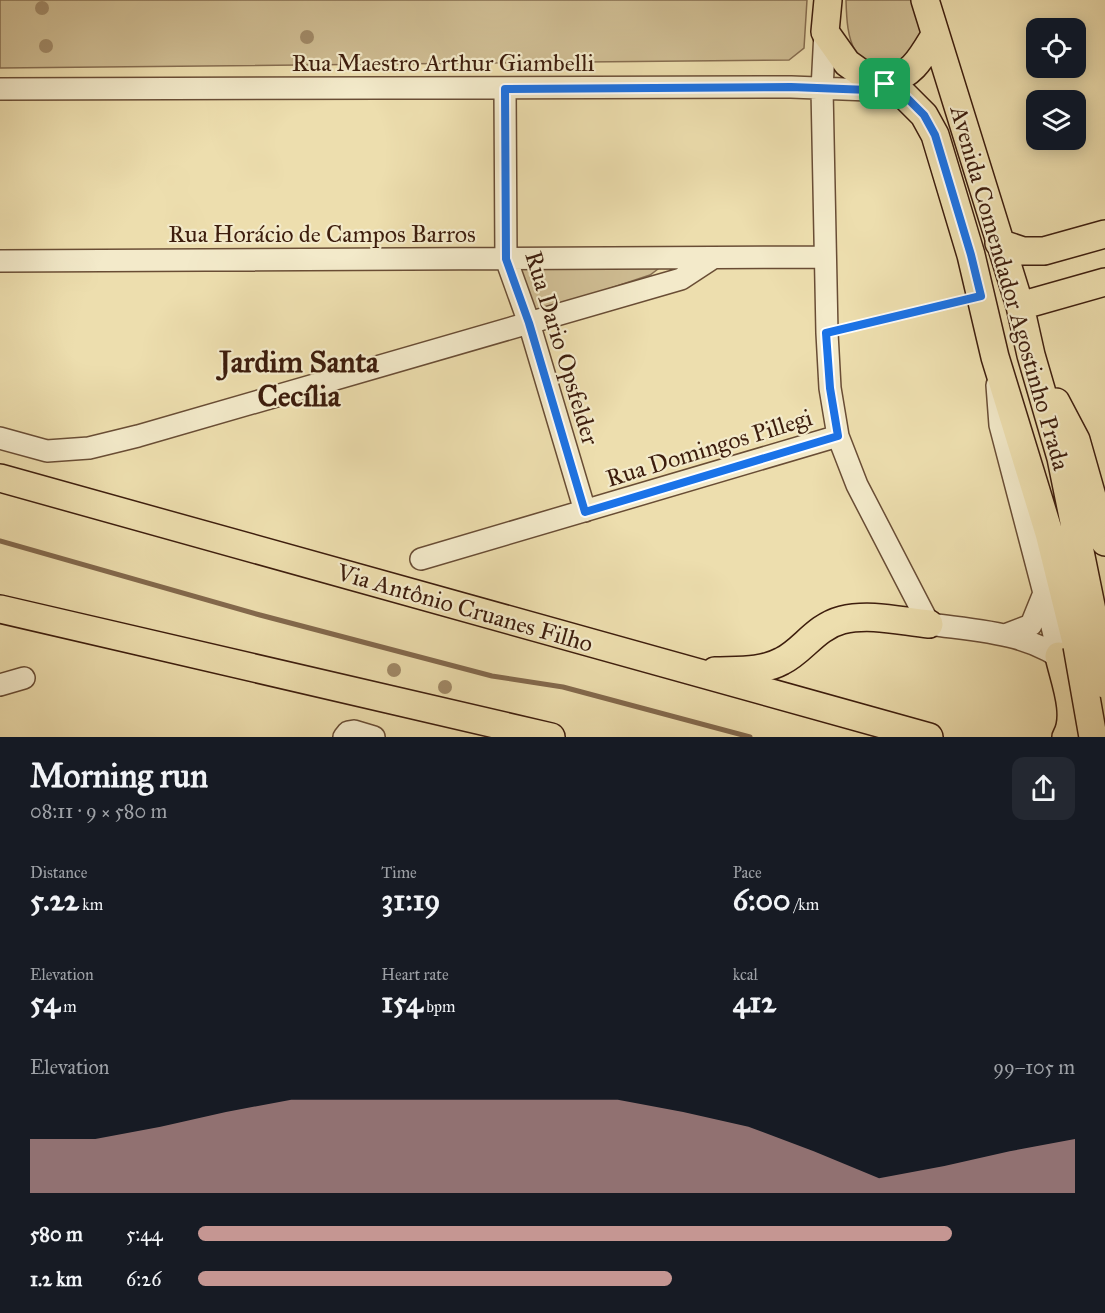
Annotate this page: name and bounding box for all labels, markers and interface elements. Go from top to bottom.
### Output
map controls [1026,18,1086,150]
button: locate [1026,18,1086,78]
street label: Rua Maestro Arthur Giambelli [292,48,595,78]
pin [859,58,910,109]
icon: arrive [868,67,901,100]
button: layers [1026,90,1086,150]
street label: Avenida Comendador Agostinho Prada [943,101,1077,474]
street label: Rua Horácio de Campos Barros [168,219,476,249]
street label: Rua Dario Opsfelder [518,247,606,449]
district label: Jardim Santa Cecília [215,344,380,414]
street label: Rua Domingos Pillegi [602,402,816,494]
street label: Via Antônio Cruanes Filho [333,557,596,659]
text: Morning run [30,756,208,796]
button: share [1012,757,1075,820]
text: 08:11 · 9 × 580 m [30,799,167,823]
text: Distance [30,863,87,882]
text: Time [381,863,417,882]
text: Pace [733,863,762,882]
text: 5.22 [30,882,79,918]
text: 31:19 [381,882,440,918]
text: 6:00 [733,882,791,918]
text: km [79,895,103,914]
text: /km [791,895,819,914]
text: Elevation [30,965,94,984]
text: Heart rate [381,965,449,984]
text: kcal [733,965,758,984]
text: 54 [30,984,60,1020]
text: 154 [381,984,423,1020]
text: 412 [733,984,776,1020]
text: m [60,997,77,1016]
text: bpm [423,997,455,1016]
text: Elevation [30,1055,109,1079]
text: 99–105 m [993,1055,1075,1079]
text: 580 m [30,1222,83,1246]
text: 5:44 [126,1222,163,1246]
text: 1.2 km [30,1267,82,1291]
text: 6:26 [126,1267,161,1291]

